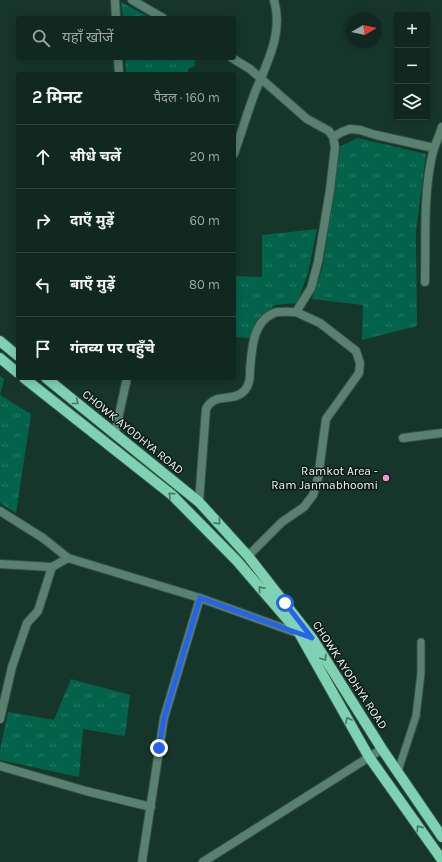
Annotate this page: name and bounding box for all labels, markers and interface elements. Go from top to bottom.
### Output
north arrow [346,12,382,48]
map controls [394,12,430,120]
button: + [394,12,430,48]
search box [16,16,236,60]
icon: search [30,27,52,49]
text: यहाँ खोजें [62,28,113,46]
button: − [394,48,430,84]
button: layers [394,84,430,120]
text: 2 मिनट [32,87,82,107]
text: पैदल · 160 m [154,90,220,105]
icon: ahead [32,146,54,168]
text: सीधे चलें [70,147,121,165]
text: 20 m [190,149,220,164]
icon: right [32,210,54,232]
text: दाएँ मुड़ें [70,211,114,229]
text: 60 m [190,213,220,228]
icon: left [32,274,54,296]
text: बाएँ मुड़ें [70,275,115,293]
text: 80 m [189,277,220,292]
icon: arrive [32,338,54,360]
text: गंतव्य पर पहुँचे [70,339,155,357]
street label: CHOWK AYODHYA ROAD [80,387,186,477]
one-way arrow [72,398,79,405]
place label: Ramkot Area - Ram Janmabhoomi [271,464,378,492]
marker: Ramkot Area - Ram Janmabhoomi [381,473,391,483]
one-way arrow [168,492,176,499]
one-way arrow [213,518,220,525]
one-way arrow [258,586,265,593]
route start [276,594,294,612]
street label: CHOWK AYODHYA ROAD [310,618,390,732]
one-way arrow [319,653,326,660]
one-way arrow [345,716,353,724]
route end [150,739,168,757]
one-way arrow [416,825,424,832]

